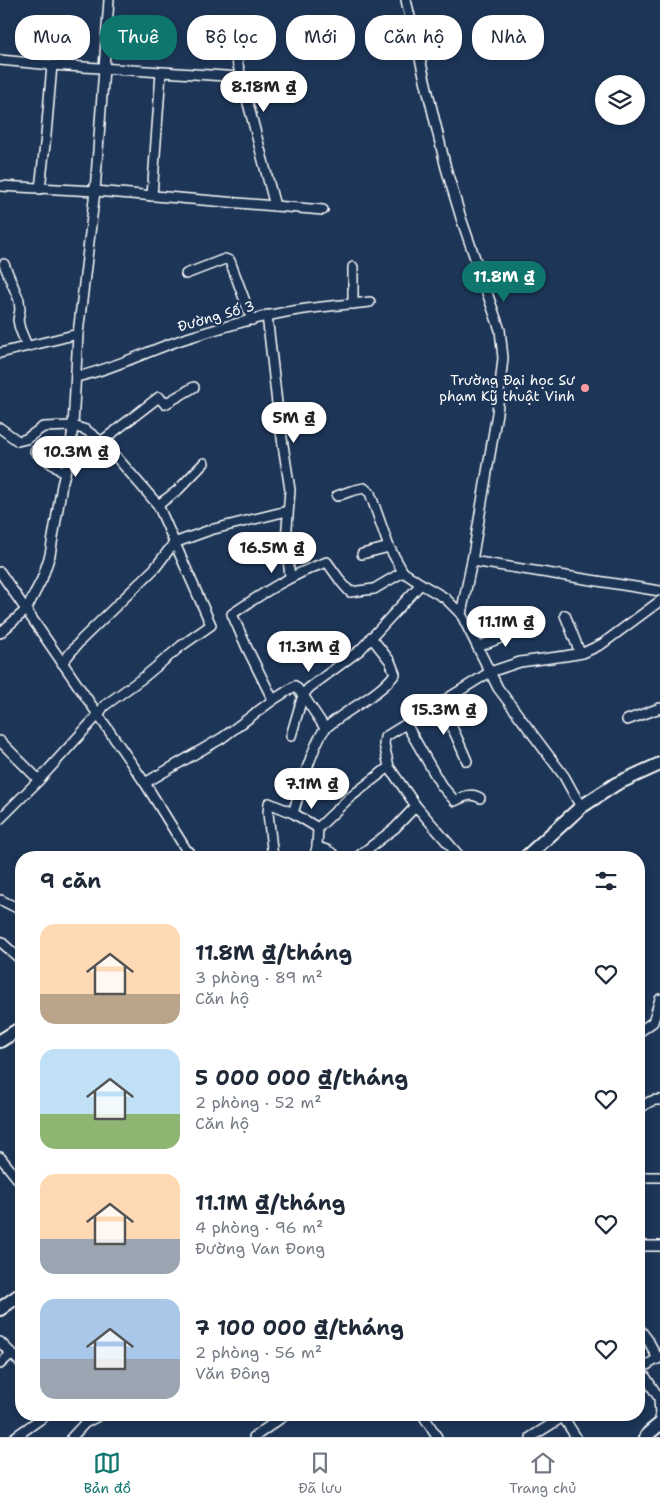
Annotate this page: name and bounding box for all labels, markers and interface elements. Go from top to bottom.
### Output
chip: Mua [15,15,90,60]
chip: Thuê [100,15,177,60]
chip: Bộ lọc [187,15,276,60]
chip: Mới [286,15,355,60]
chip: Căn hộ [365,15,462,60]
chip: Nhà [472,15,544,60]
pin: 8.18M ₫ [218,70,310,113]
map controls [595,75,645,125]
button: layers [595,75,645,125]
text: 8.18M ₫ [231,76,297,97]
pin: 11.8M ₫ [458,260,550,303]
text: 11.8M ₫ [473,266,535,287]
street label: Đường Số 3 [175,296,257,336]
place label: Trường Đại học Sư phạm Kỹ thuật Vinh [439,371,575,405]
marker: Trường Đại học Sư phạm Kỹ thuật Vinh [579,382,591,394]
pin: 5M ₫ [264,402,324,444]
text: 5M ₫ [272,407,316,428]
pin: 10.3M ₫ [30,436,122,478]
text: 10.3M ₫ [43,441,109,462]
pin: 16.5M ₫ [226,532,318,574]
text: 16.5M ₫ [239,537,305,558]
pin: 11.1M ₫ [460,606,552,648]
text: 11.1M ₫ [478,611,534,632]
pin: 11.3M ₫ [263,630,355,673]
text: 11.3M ₫ [278,636,340,657]
pin: 15.3M ₫ [398,694,490,736]
text: 15.3M ₫ [411,699,477,720]
pin: 7.1M ₫ [271,768,353,810]
text: 7.1M ₫ [285,773,339,794]
text: 9 căn [40,867,101,895]
icon: filters [592,867,620,895]
text: 11.8M ₫/tháng [195,939,352,967]
icon: home [80,944,140,1004]
icon: heart [592,960,620,988]
text: 3 phòng · 89 m² [195,967,323,988]
text: Căn hộ [195,988,249,1009]
text: 5 000 000 ₫/tháng [195,1064,408,1092]
icon: home [80,1069,140,1129]
icon: heart [592,1085,620,1113]
text: 2 phòng · 52 m² [195,1092,322,1113]
text: Căn hộ [195,1113,249,1134]
text: 11.1M ₫/tháng [195,1189,345,1217]
icon: home [80,1194,140,1254]
icon: heart [592,1210,620,1238]
text: 4 phòng · 96 m² [195,1217,323,1238]
text: Đường Van Đong [195,1238,325,1259]
text: 7 100 000 ₫/tháng [195,1314,404,1342]
icon: home [80,1319,140,1379]
icon: heart [592,1335,620,1363]
text: 2 phòng · 56 m² [195,1342,322,1363]
text: Văn Đông [195,1363,270,1384]
tab: Bản đồ [84,1449,131,1497]
tab: Đã lưu [298,1449,342,1497]
tab: Trang chủ [509,1449,576,1497]

